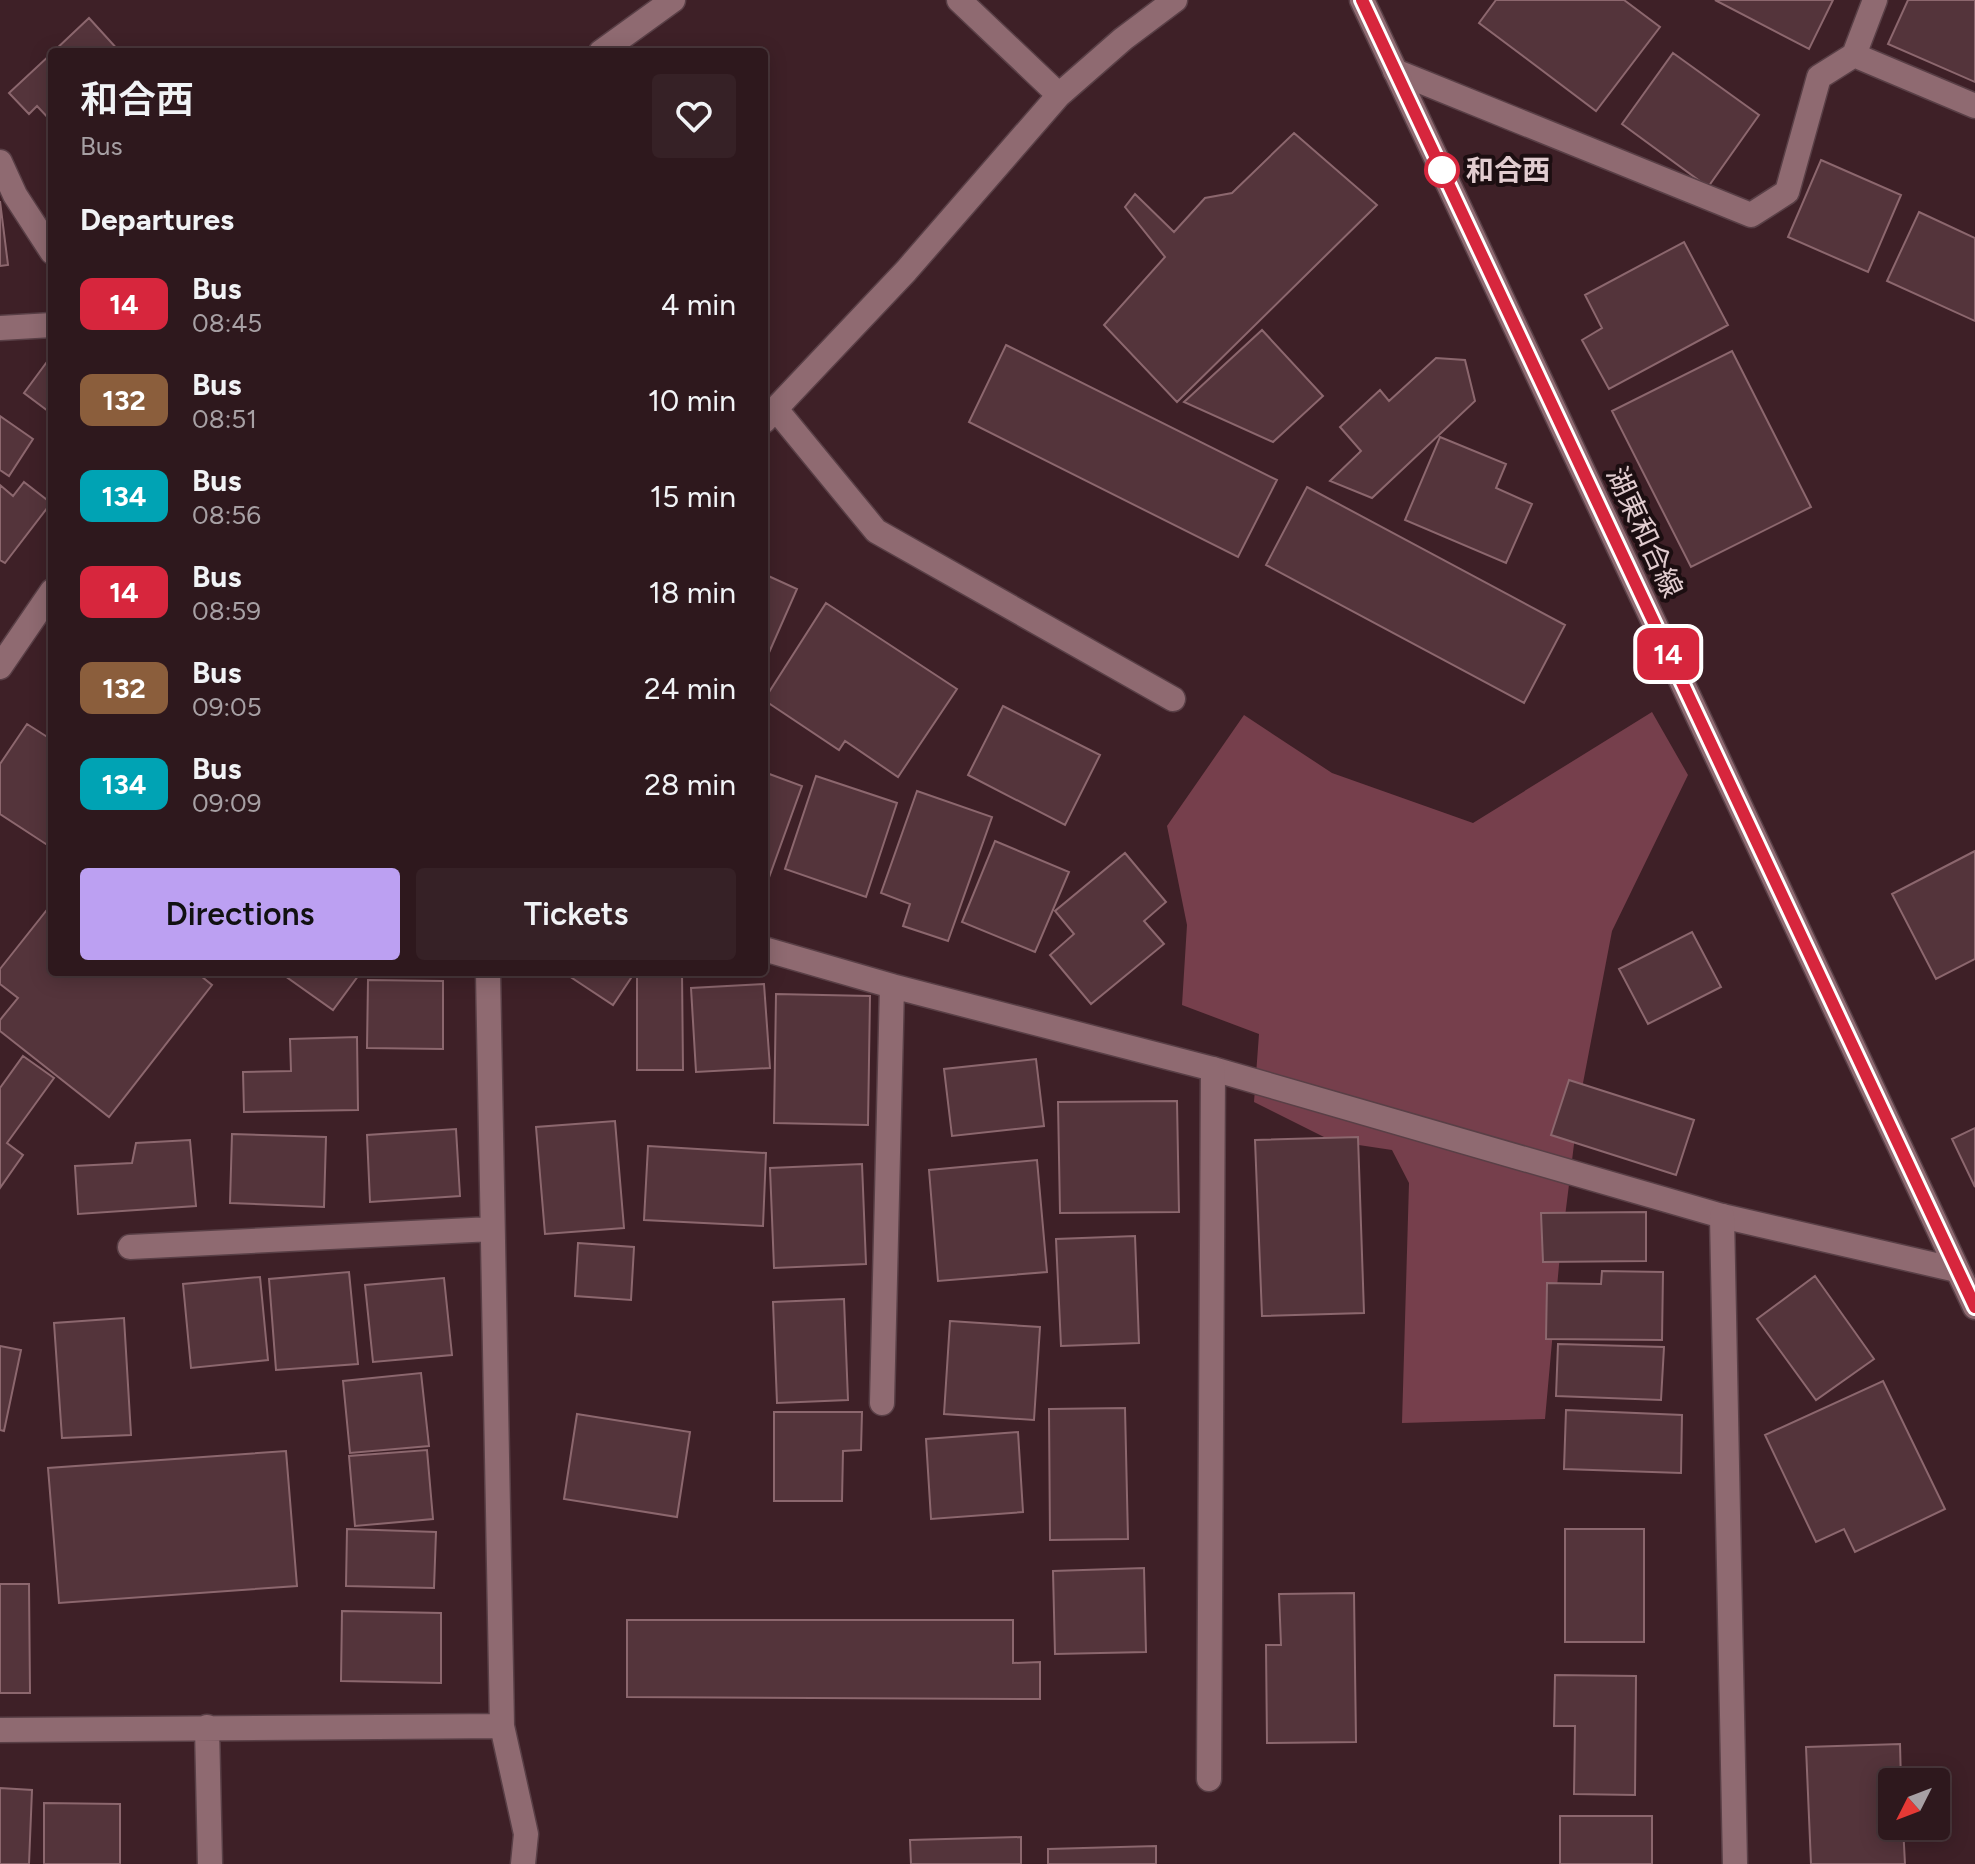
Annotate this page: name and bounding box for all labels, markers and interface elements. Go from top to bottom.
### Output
button: heart [652,74,736,158]
text: 和合西 [80,77,194,123]
text: Bus [80,130,123,162]
marker: 和合西 [1425,153,1459,187]
place label: 和合西 [1466,153,1550,187]
text: Departures [80,201,234,238]
text: Bus [192,270,241,307]
text: 4 min [661,286,736,323]
text: 14 [109,287,139,321]
text: 08:45 [192,307,262,339]
text: Bus [192,366,241,403]
text: 10 min [648,382,736,419]
text: 132 [102,383,146,417]
text: 08:51 [192,403,257,435]
street label: 湖東和合線 [1600,461,1690,603]
text: Bus [192,462,241,499]
text: 15 min [650,478,736,515]
text: 134 [101,479,147,513]
text: 08:56 [192,499,261,531]
text: Bus [192,558,241,595]
text: 18 min [649,574,736,611]
text: 14 [109,575,139,609]
text: 08:59 [192,595,261,627]
line badge: 14 [1632,628,1704,680]
text: 14 [1653,637,1683,671]
text: Bus [192,654,241,691]
text: 24 min [644,670,736,707]
text: 132 [102,671,146,705]
text: 09:05 [192,691,262,723]
text: Bus [192,750,241,787]
text: 28 min [644,766,736,803]
text: 134 [101,767,147,801]
text: 09:09 [192,787,261,819]
button: Directions [80,868,400,960]
button: Tickets [416,868,736,960]
north arrow [1878,1768,1950,1840]
map controls [1878,1768,1950,1840]

